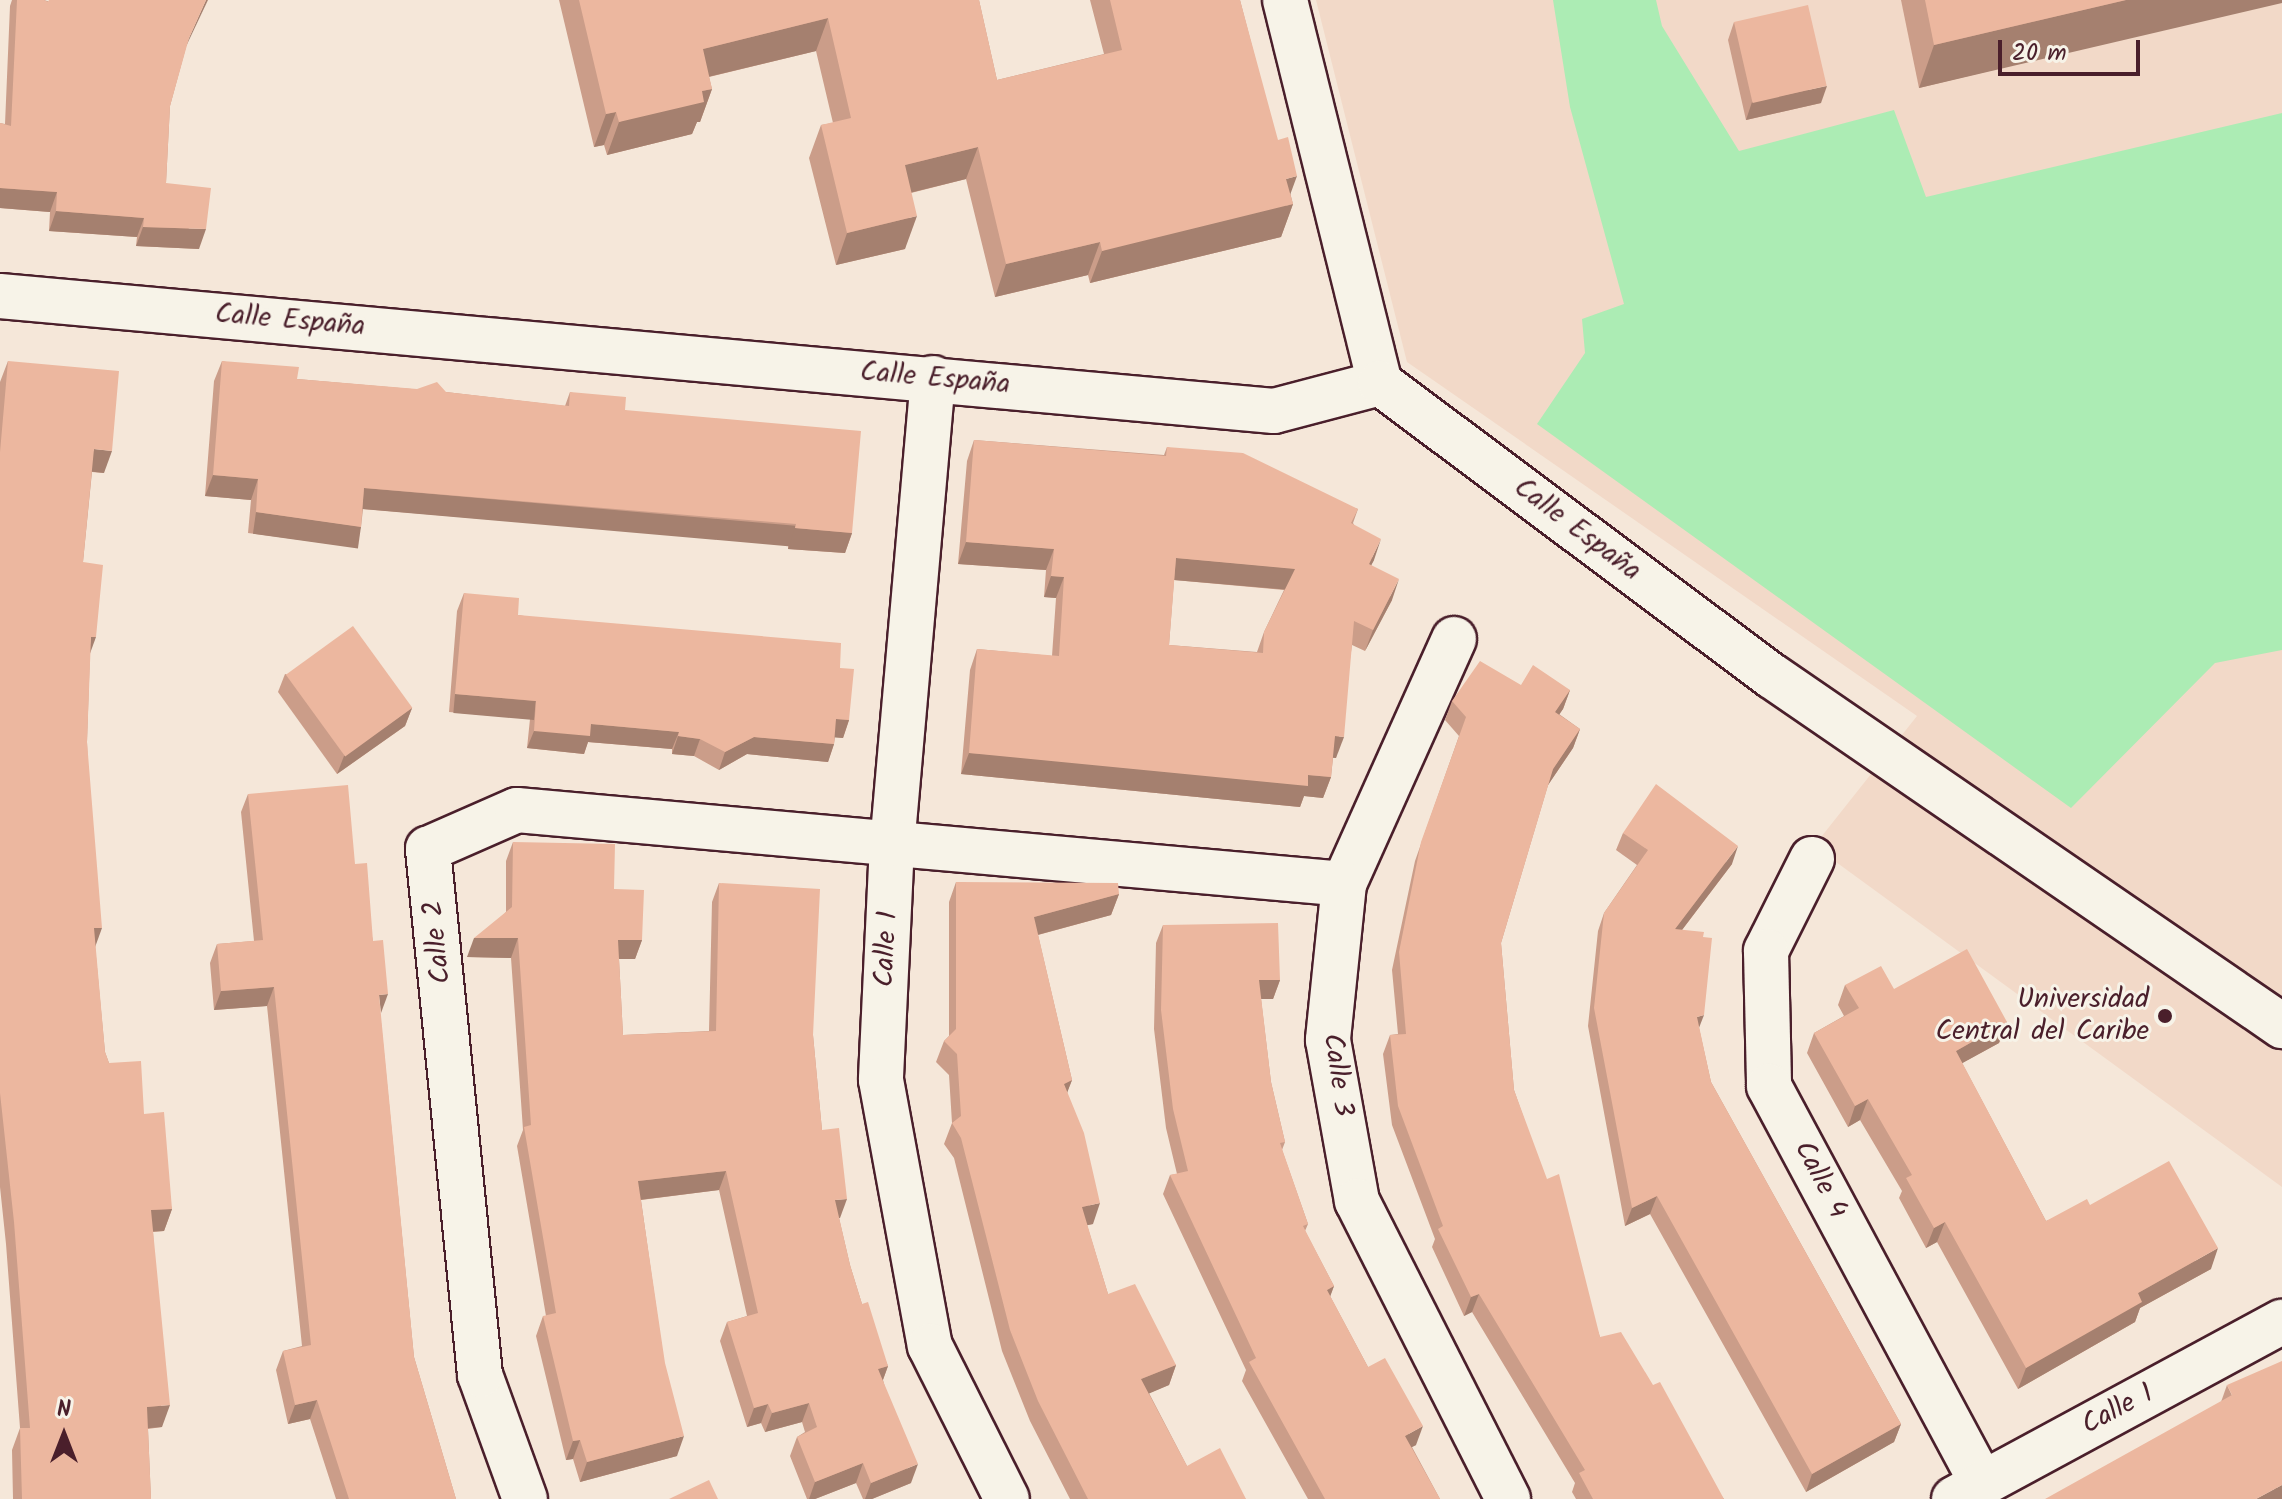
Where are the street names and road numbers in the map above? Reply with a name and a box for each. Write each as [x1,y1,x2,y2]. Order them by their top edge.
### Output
street label: Calle España [214,298,366,344]
street label: Calle España [859,356,1011,402]
street label: Calle España [1507,471,1647,589]
street label: Calle 2 [417,899,459,985]
street label: Calle 1 [868,910,906,988]
street label: Calle 3 [1315,1031,1359,1119]
street label: Calle 4 [1786,1136,1854,1224]
street label: Calle 1 [2076,1377,2160,1443]

